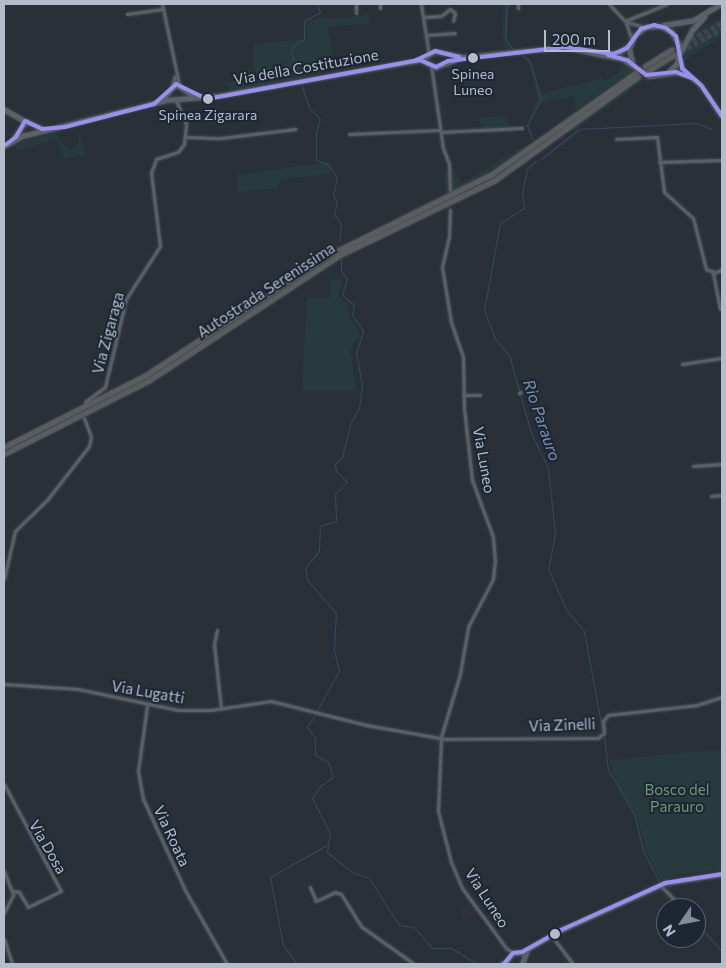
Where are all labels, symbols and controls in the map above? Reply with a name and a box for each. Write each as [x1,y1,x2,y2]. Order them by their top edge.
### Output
scale bar [546,20,612,52]
text: 200 m [552,30,596,48]
street label: Via della Costituzione [232,45,380,89]
marker: Spinea Luneo [468,53,478,63]
place label: Spinea Luneo [452,66,494,98]
marker: Spinea Zigarara [203,94,213,104]
place label: Spinea Zigarara [159,107,257,123]
street label: Autostrada Serenissima [194,239,338,341]
street label: Via Zigaraga [88,290,128,376]
water label: Rio Parauro [519,377,565,463]
street label: Via Luneo [469,425,499,495]
street label: Via Lugatti [110,677,186,707]
street label: Via Zinelli [528,715,596,735]
park label: Bosco del Parauro [645,780,709,815]
street label: Via Roata [150,803,194,869]
street label: Via Dosa [25,817,71,877]
street label: Via Luneo [461,865,513,931]
north arrow [656,898,706,948]
text: N [659,922,679,940]
unlabelled marker [550,929,560,939]

